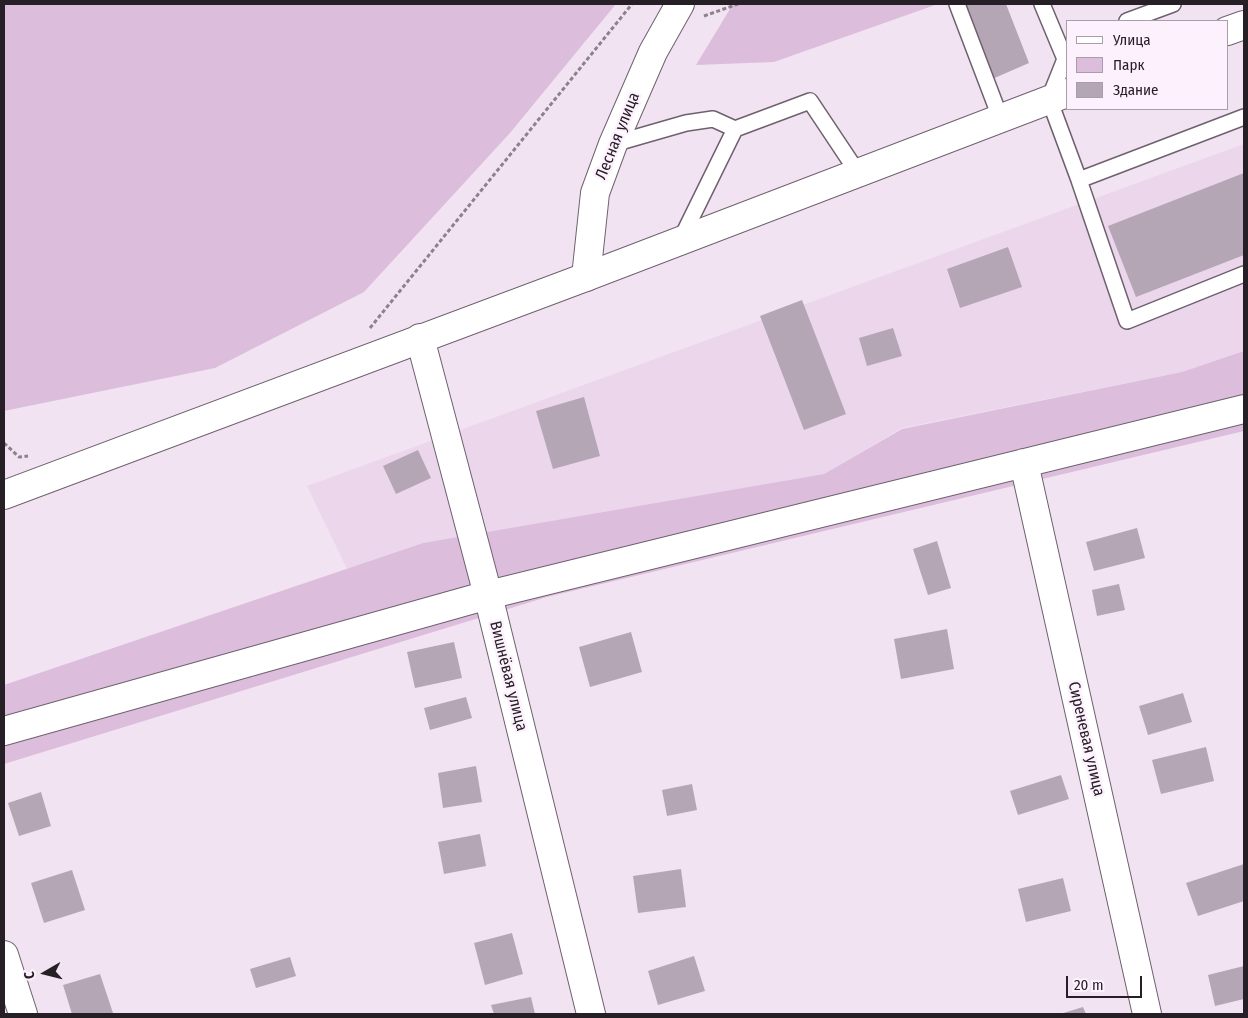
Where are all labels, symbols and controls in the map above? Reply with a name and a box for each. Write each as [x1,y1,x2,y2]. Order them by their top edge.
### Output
legend [1066,20,1228,110]
text: Улица [1113,31,1151,49]
text: Парк [1113,56,1144,74]
text: Здание [1113,81,1159,99]
street label: Лесная улица [592,90,644,182]
street label: Вишнёвая улица [485,619,531,733]
street label: Сиреневая улица [1064,680,1108,798]
north arrow [20,948,70,998]
scale bar [1068,966,1144,998]
text: С [21,970,39,980]
text: 20 m [1074,976,1104,994]

